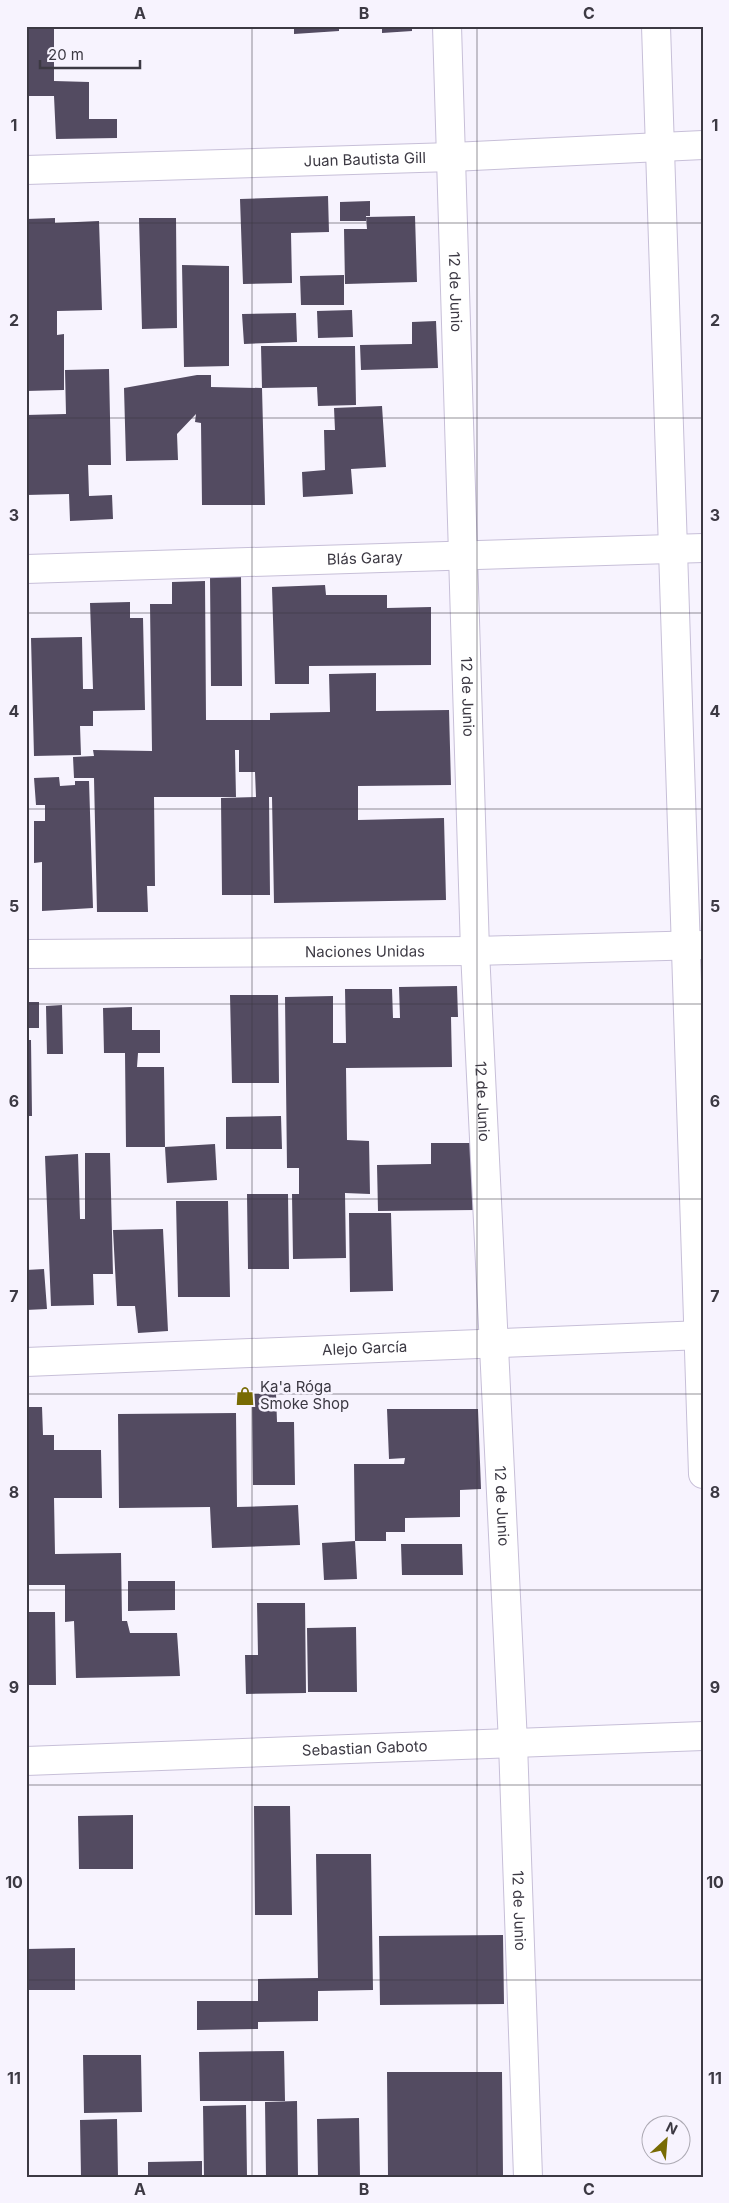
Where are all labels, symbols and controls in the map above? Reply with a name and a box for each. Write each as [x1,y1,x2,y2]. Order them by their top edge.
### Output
text: A [134,3,146,23]
text: B [359,3,369,23]
text: C [583,3,595,23]
scale bar [40,38,140,70]
text: 20 m [48,45,84,64]
text: 1 [11,115,17,135]
text: 1 [712,115,718,135]
street label: Juan Bautista Gill [303,148,426,171]
street label: 12 de Junio [445,251,466,332]
text: 2 [9,310,19,330]
text: 2 [710,310,720,330]
text: 3 [9,505,19,525]
text: 3 [710,505,720,525]
street label: Blás Garay [327,547,404,569]
street label: 12 de Junio [457,656,479,737]
text: 4 [9,701,20,721]
text: 4 [710,701,721,721]
text: 5 [9,896,19,916]
text: 5 [710,896,720,916]
street label: Naciones Unidas [305,941,425,961]
street label: 12 de Junio [471,1061,494,1142]
text: 6 [9,1091,19,1111]
text: 6 [710,1091,720,1111]
text: 7 [9,1286,19,1306]
text: 7 [710,1286,720,1306]
street label: Alejo García [322,1337,408,1359]
place label: Ka'a Róga Smoke Shop [260,1377,349,1413]
shop icon: Ka'a Róga Smoke Shop [234,1385,256,1407]
street label: 12 de Junio [491,1465,514,1547]
text: 8 [9,1482,19,1502]
text: 8 [710,1482,720,1502]
text: 9 [9,1677,19,1697]
text: 9 [710,1677,720,1697]
street label: Sebastian Gaboto [302,1736,428,1760]
street label: 12 de Junio [508,1870,530,1951]
text: 10 [5,1872,23,1892]
text: 10 [706,1872,724,1892]
text: 11 [7,2068,21,2088]
text: 11 [708,2068,722,2088]
north arrow [642,2116,692,2166]
text: N [663,2118,680,2138]
text: A [134,2179,146,2199]
text: B [359,2179,369,2199]
text: C [583,2179,595,2199]

